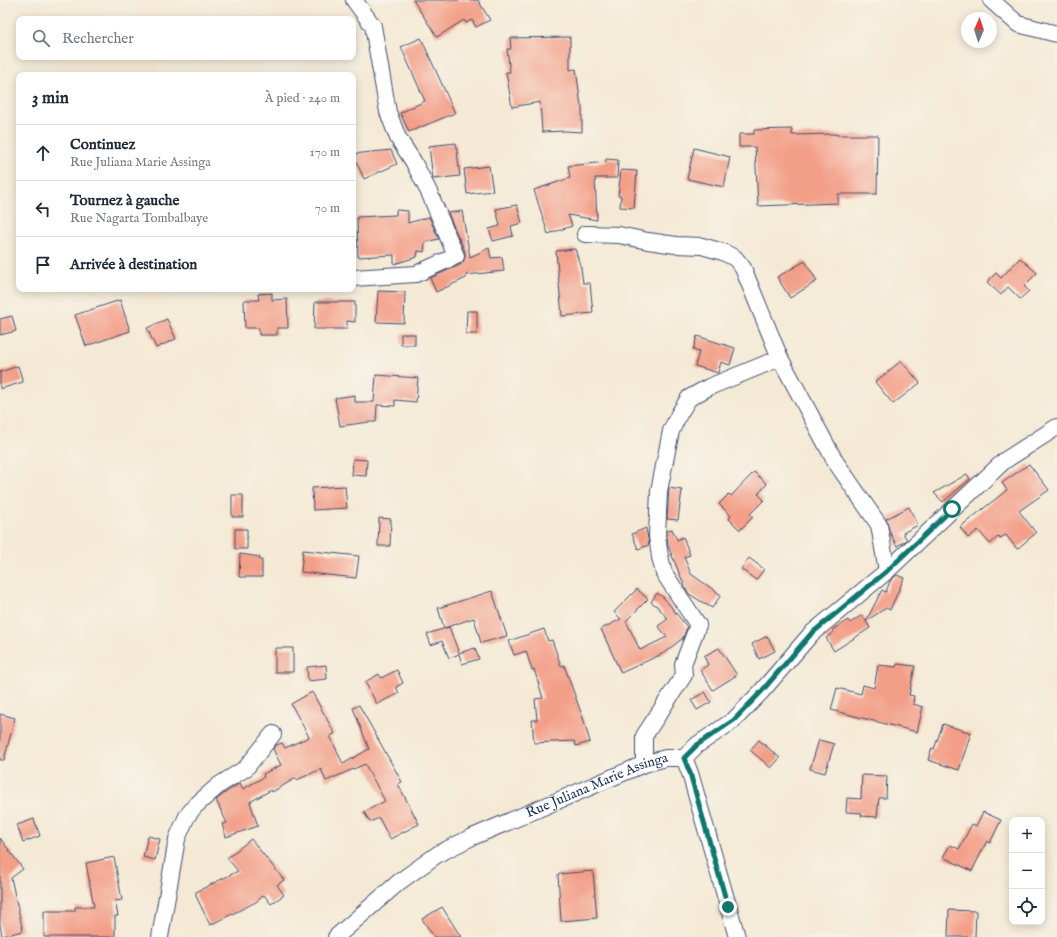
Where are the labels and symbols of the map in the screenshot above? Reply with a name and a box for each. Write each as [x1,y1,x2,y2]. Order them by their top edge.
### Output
north arrow [961,12,997,48]
route start [943,500,961,518]
street label: Rue Juliana Marie Assinga [523,749,671,822]
route end [719,898,737,916]

